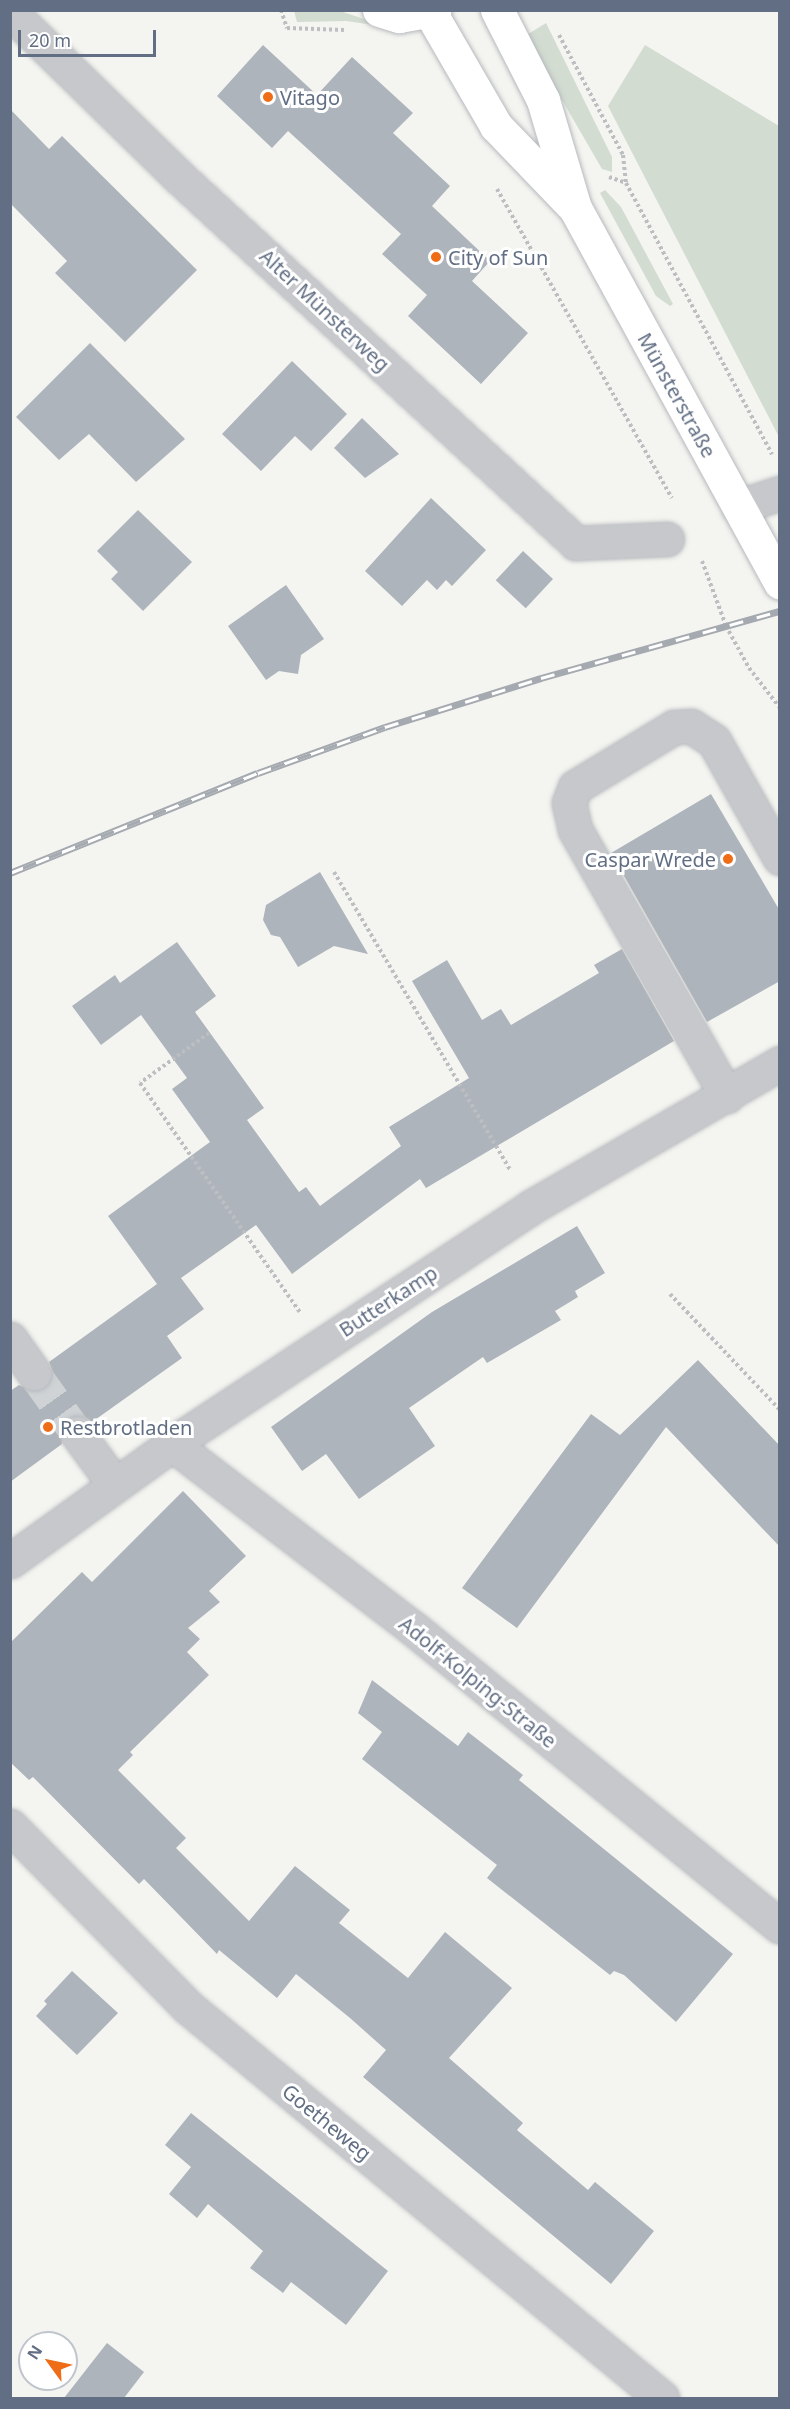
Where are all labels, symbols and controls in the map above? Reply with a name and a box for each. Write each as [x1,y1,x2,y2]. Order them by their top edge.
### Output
scale bar [21,18,159,56]
text: 20 m [29,28,71,52]
place label: Vitago [280,85,340,109]
marker: Vitago [261,90,275,104]
street label: Alter Münsterweg [255,244,395,376]
place label: City of Sun [448,245,548,269]
marker: City of Sun [429,250,443,264]
street label: Münsterstraße [633,328,721,462]
place label: Caspar Wrede [584,847,716,871]
marker: Caspar Wrede [721,852,735,866]
street label: Butterkamp [334,1260,442,1342]
place label: Restbrotladen [60,1415,192,1439]
marker: Restbrotladen [41,1420,55,1434]
street label: Adolf-Kolping-Straße [395,1611,561,1753]
street label: Goetheweg [278,2079,376,2165]
north arrow [18,2331,78,2391]
text: N [22,2341,47,2364]

